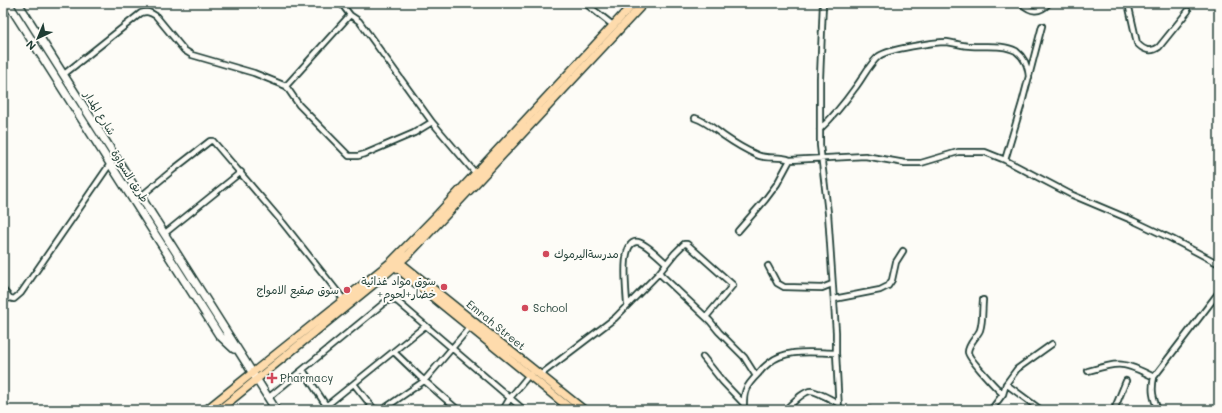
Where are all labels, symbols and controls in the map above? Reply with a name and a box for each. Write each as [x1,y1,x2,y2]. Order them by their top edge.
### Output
north arrow [18,18,58,58]
text: N [22,37,39,54]
street label: شارع المدار [79,87,120,139]
street label: طريق السواوة [107,146,153,206]
place label: مدرسةاليرموك [554,246,619,262]
marker: مدرسةاليرموك [541,249,551,259]
place label: سوق مواد غذائية +خضار+لحوم [361,273,436,303]
place label: سوق صقيع الامواج [256,282,339,299]
marker: سوق مواد غذائية +خضار+لحوم [439,282,449,292]
marker: سوق صقيع الامواج [342,285,352,295]
street label: Emrah Street [464,296,529,353]
place label: School [533,300,568,315]
marker: School [520,303,530,313]
place label: Pharmacy [280,370,333,385]
marker: Pharmacy [267,373,277,383]

